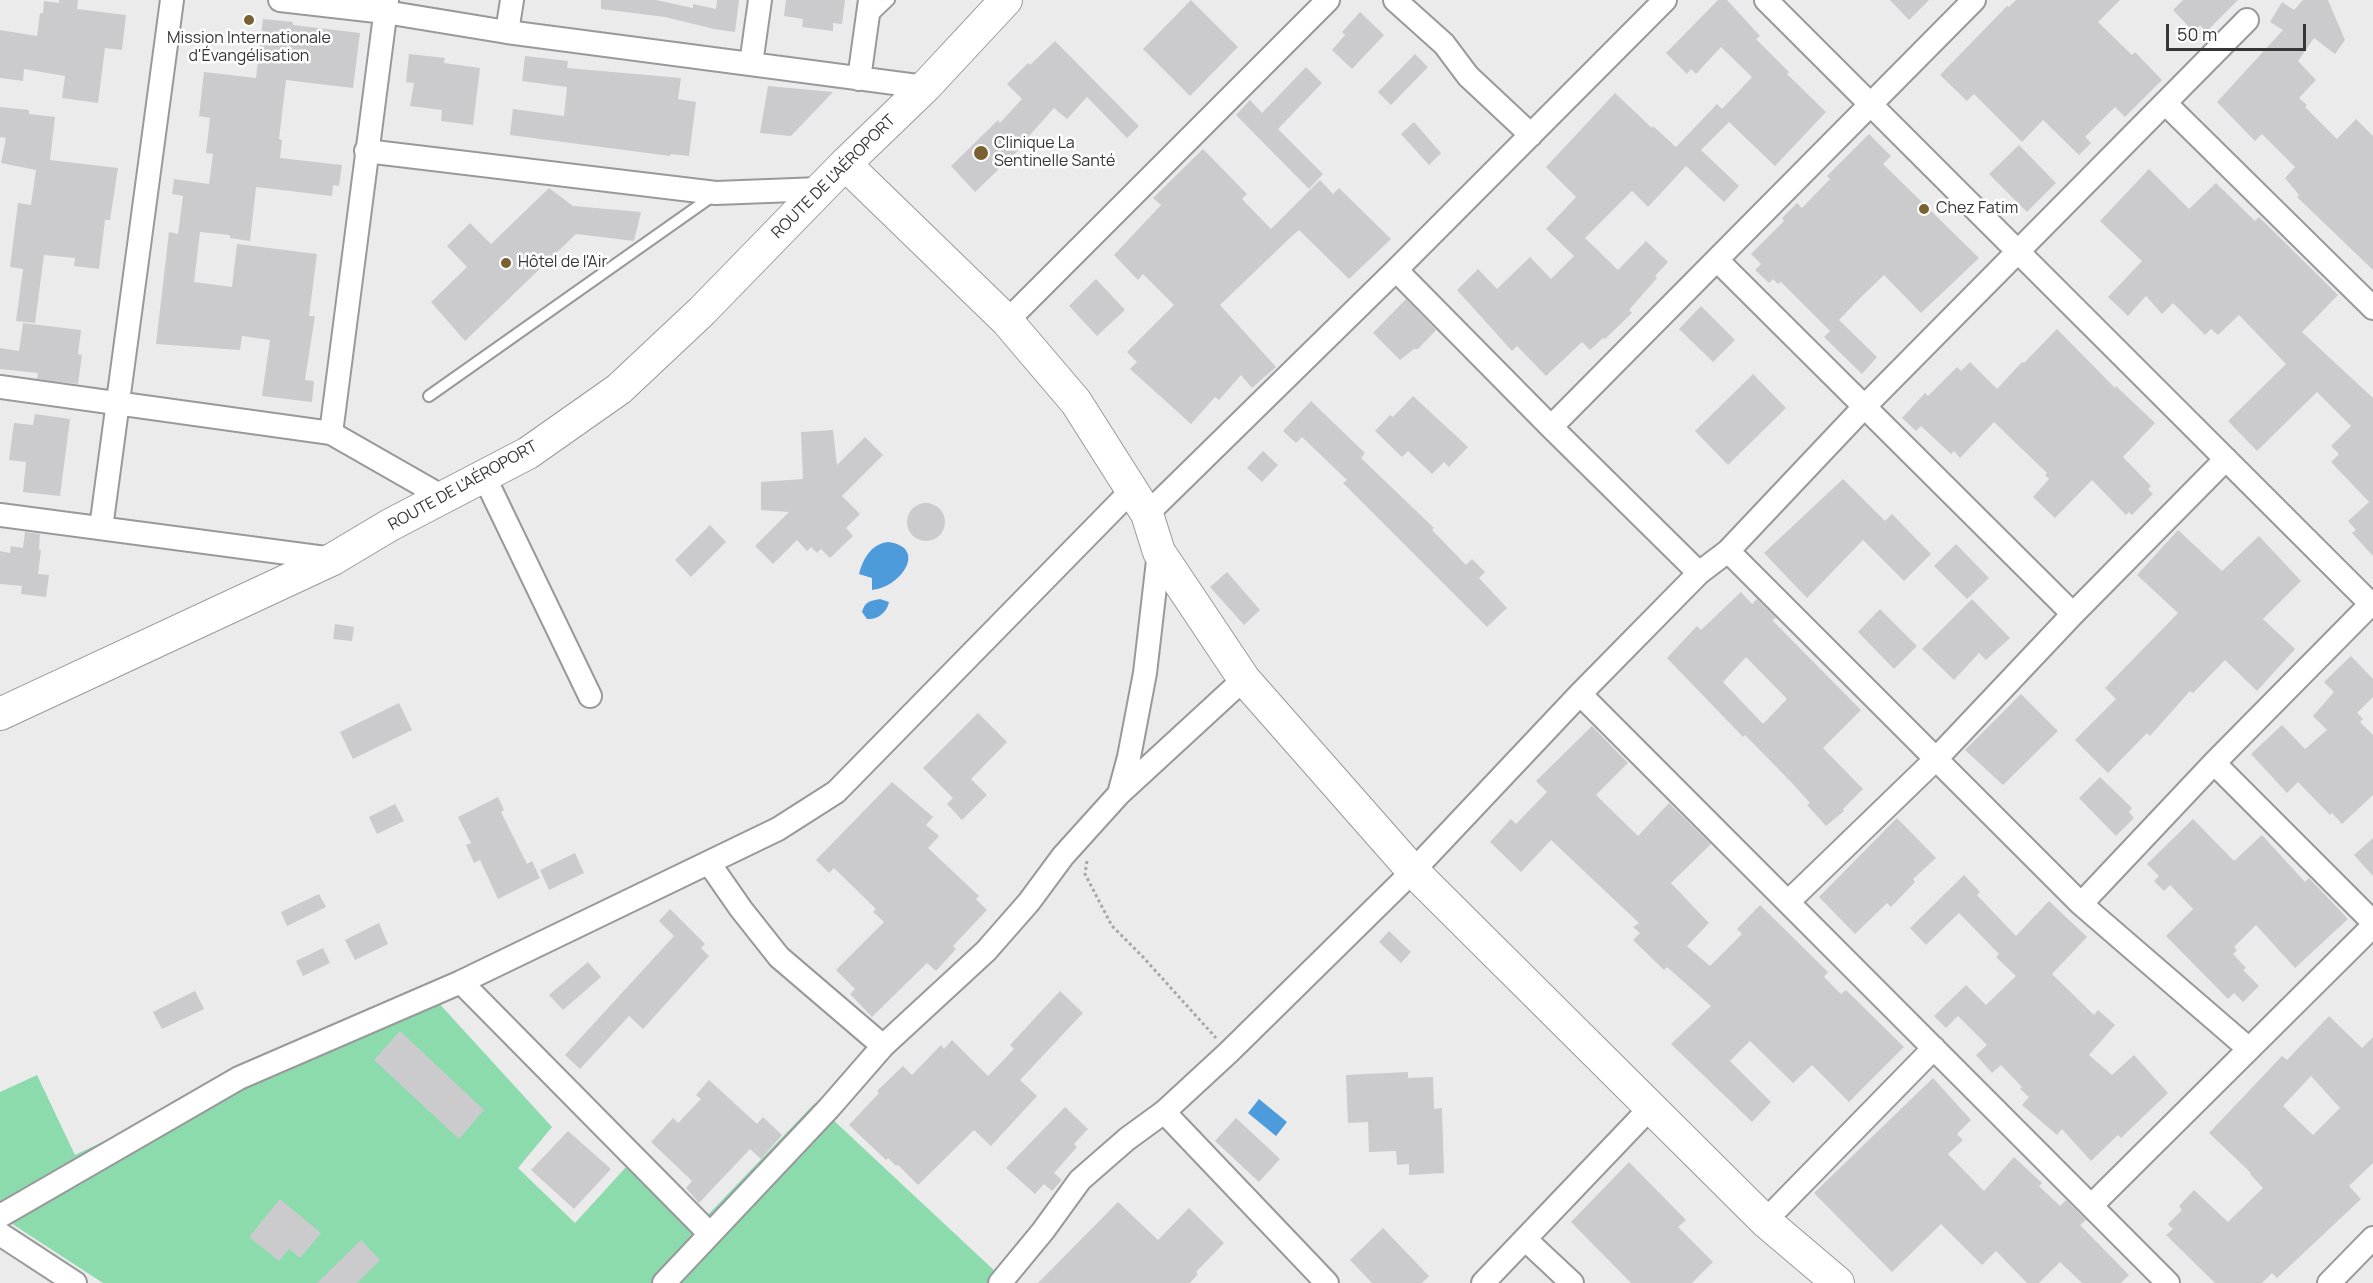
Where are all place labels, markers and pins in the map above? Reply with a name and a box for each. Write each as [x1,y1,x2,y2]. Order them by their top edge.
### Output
marker: Mission Internationale d'Évangélisation [242,13,256,27]
place label: Mission Internationale d'Évangélisation [167,29,331,67]
place label: Clinique La Sentinelle Santé [994,134,1115,172]
marker: Clinique La Sentinelle Santé [972,144,990,162]
place label: Chez Fatim [1936,199,2018,219]
marker: Chez Fatim [1917,202,1931,216]
place label: Hôtel de l'Air [518,253,607,273]
marker: Hôtel de l'Air [499,256,513,270]

